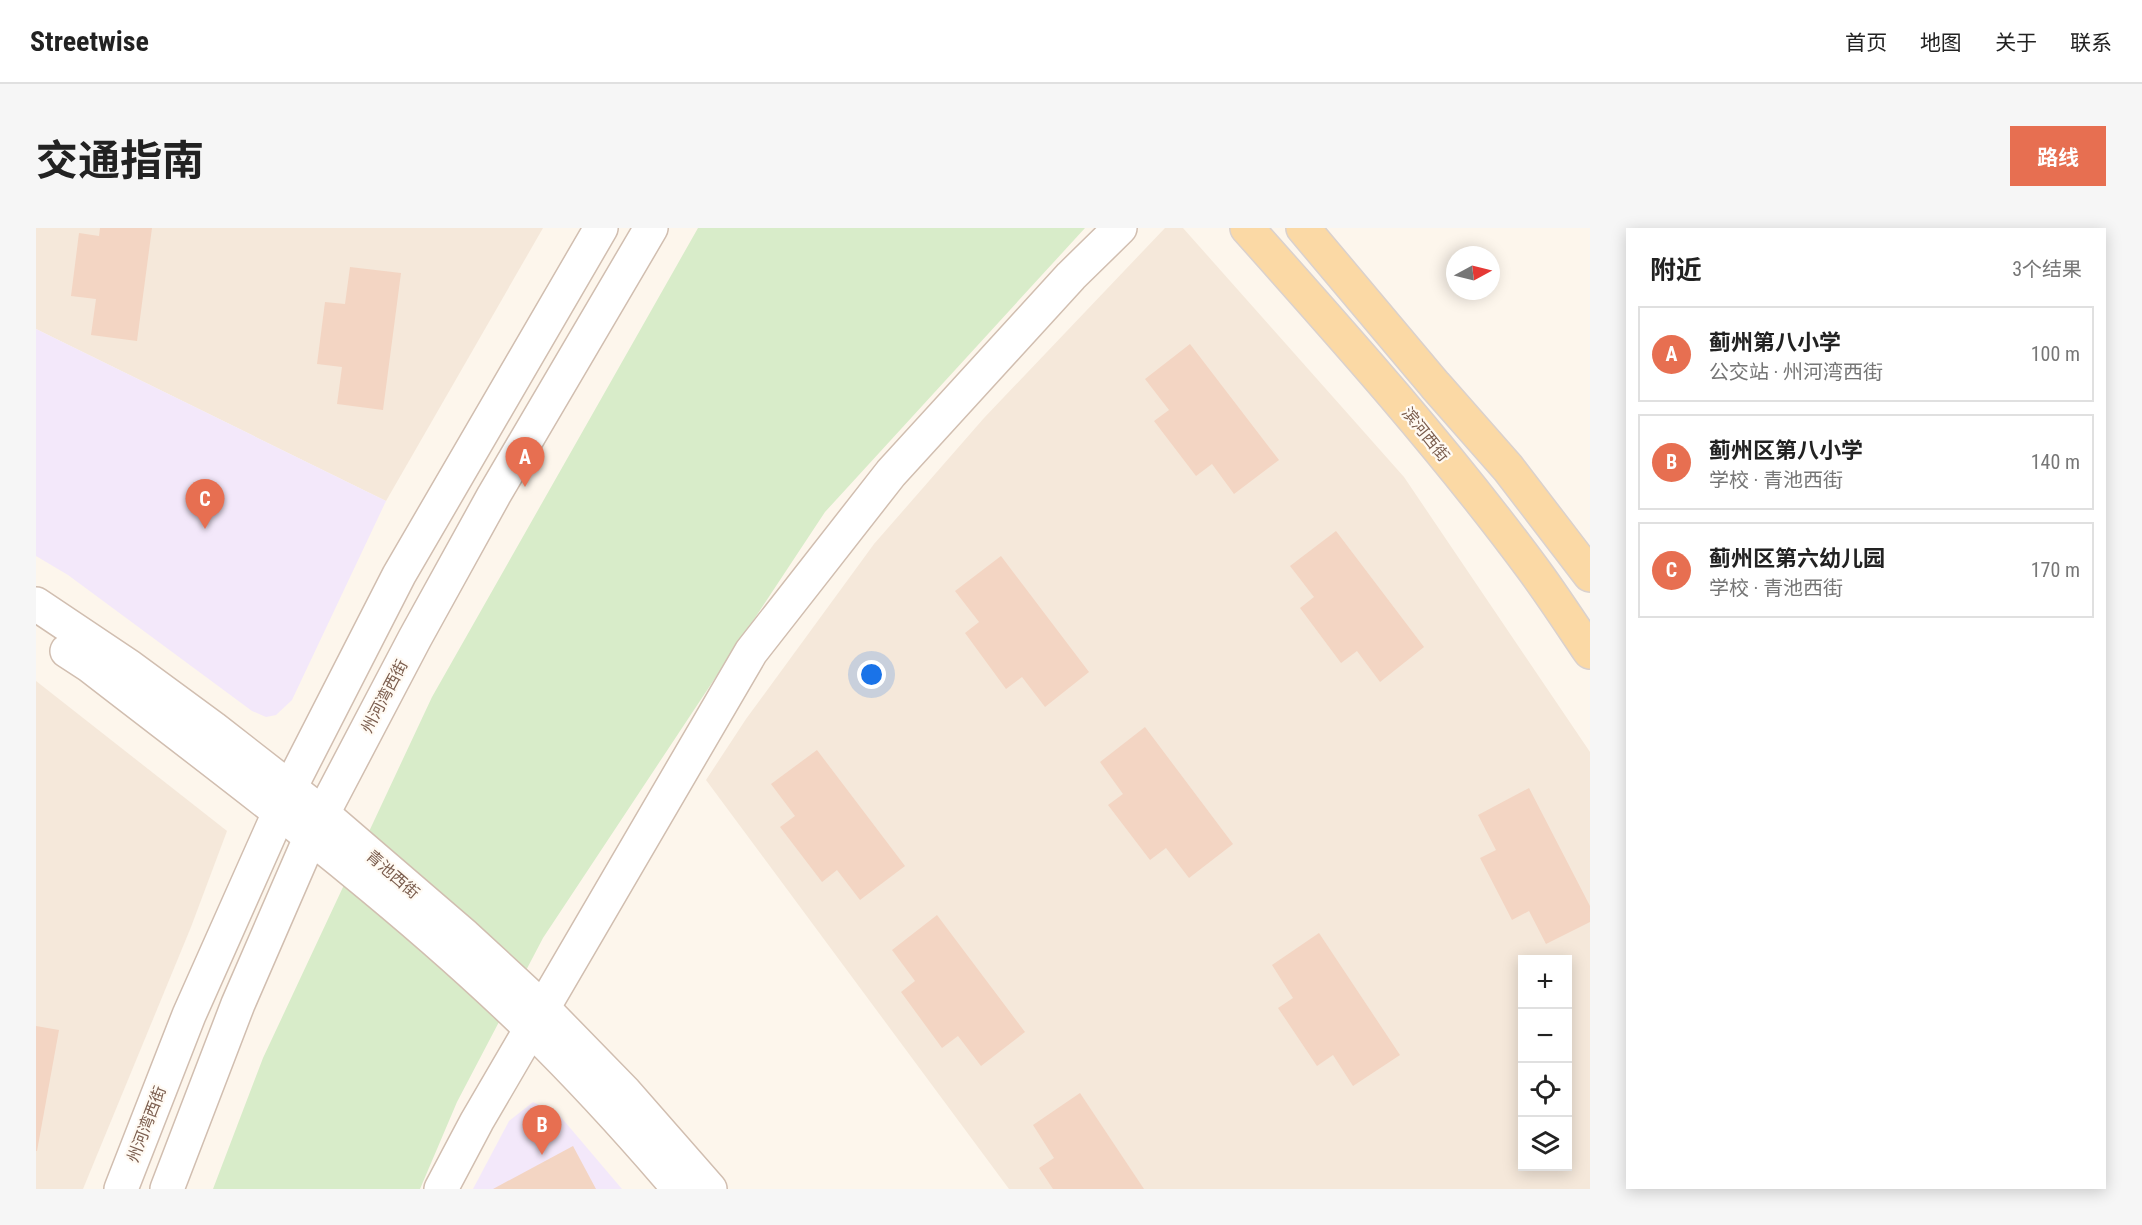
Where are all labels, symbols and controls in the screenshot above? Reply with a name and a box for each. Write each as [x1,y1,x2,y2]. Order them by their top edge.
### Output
text: Streetwise [30,25,149,58]
text: 首页 [1845,31,1887,55]
text: 地图 [1920,31,1962,55]
text: 关于 [1995,31,2037,55]
text: 联系 [2070,31,2112,55]
button: 路线 [2010,126,2106,186]
text: 交通指南 [36,136,204,185]
north arrow [1446,246,1500,300]
text: 附近 [1650,255,1702,285]
text: 3个结果 [2012,257,2082,281]
text: 蓟州第八小学 [1709,330,1841,355]
text: A [1666,342,1677,366]
text: 100 m [2031,342,2080,366]
text: 公交站 · 州河湾西街 [1709,360,1883,384]
street label: 滨河西街 [1398,403,1453,465]
pin: A [506,438,544,487]
text: 蓟州区第八小学 [1709,438,1863,463]
text: B [1666,450,1677,474]
text: 140 m [2031,450,2080,474]
text: 学校 · 青池西街 [1709,468,1843,492]
pin: C [186,480,224,529]
text: 蓟州区第六幼儿园 [1709,546,1885,571]
text: C [1666,558,1677,582]
text: 170 m [2031,558,2080,582]
text: 学校 · 青池西街 [1709,576,1843,600]
street label: 州河湾西街 [357,656,412,736]
your location [857,660,886,689]
street label: 青池西街 [362,846,423,903]
map controls [1518,955,1572,1171]
button: + [1518,955,1572,1009]
button: − [1518,1009,1572,1063]
button: locate [1518,1063,1572,1117]
street label: 州河湾西街 [123,1083,170,1165]
pin: B [522,1106,562,1155]
button: layers [1518,1117,1572,1171]

